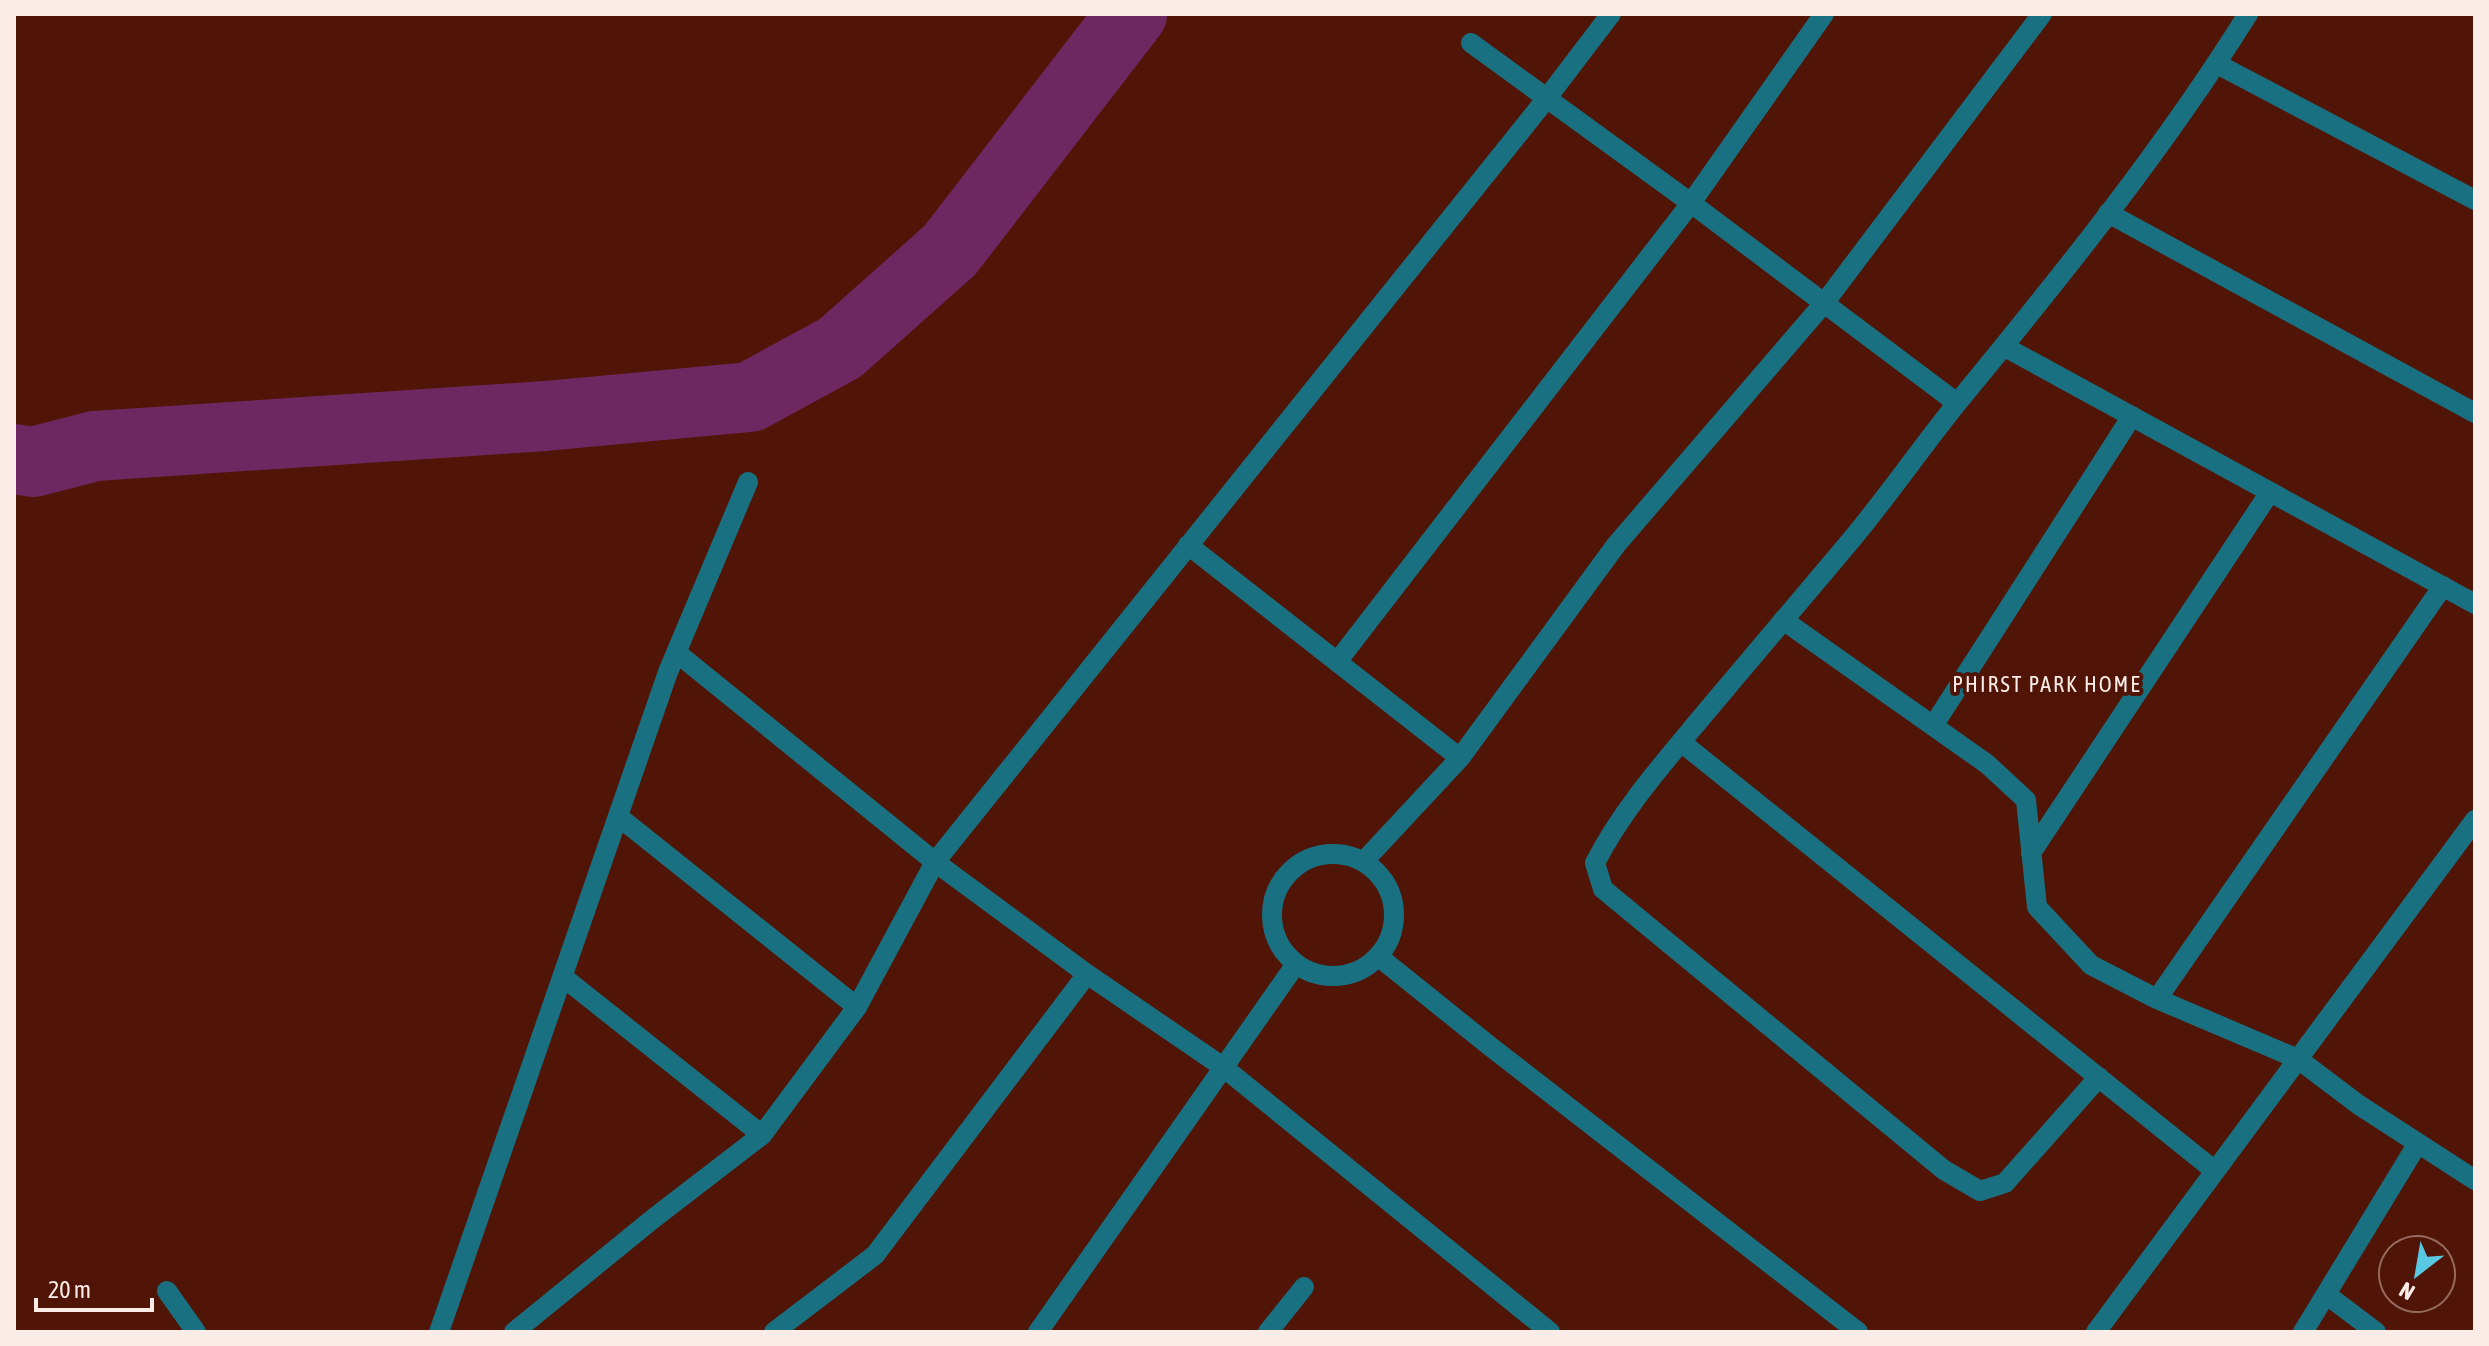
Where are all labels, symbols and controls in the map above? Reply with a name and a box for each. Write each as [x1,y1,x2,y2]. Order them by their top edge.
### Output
district label: PHIRST PARK HOME [1952,671,2142,697]
north arrow [2377,1234,2457,1314]
scale bar [36,1262,152,1312]
text: 20 m [48,1276,91,1303]
text: N [2394,1277,2419,1306]

